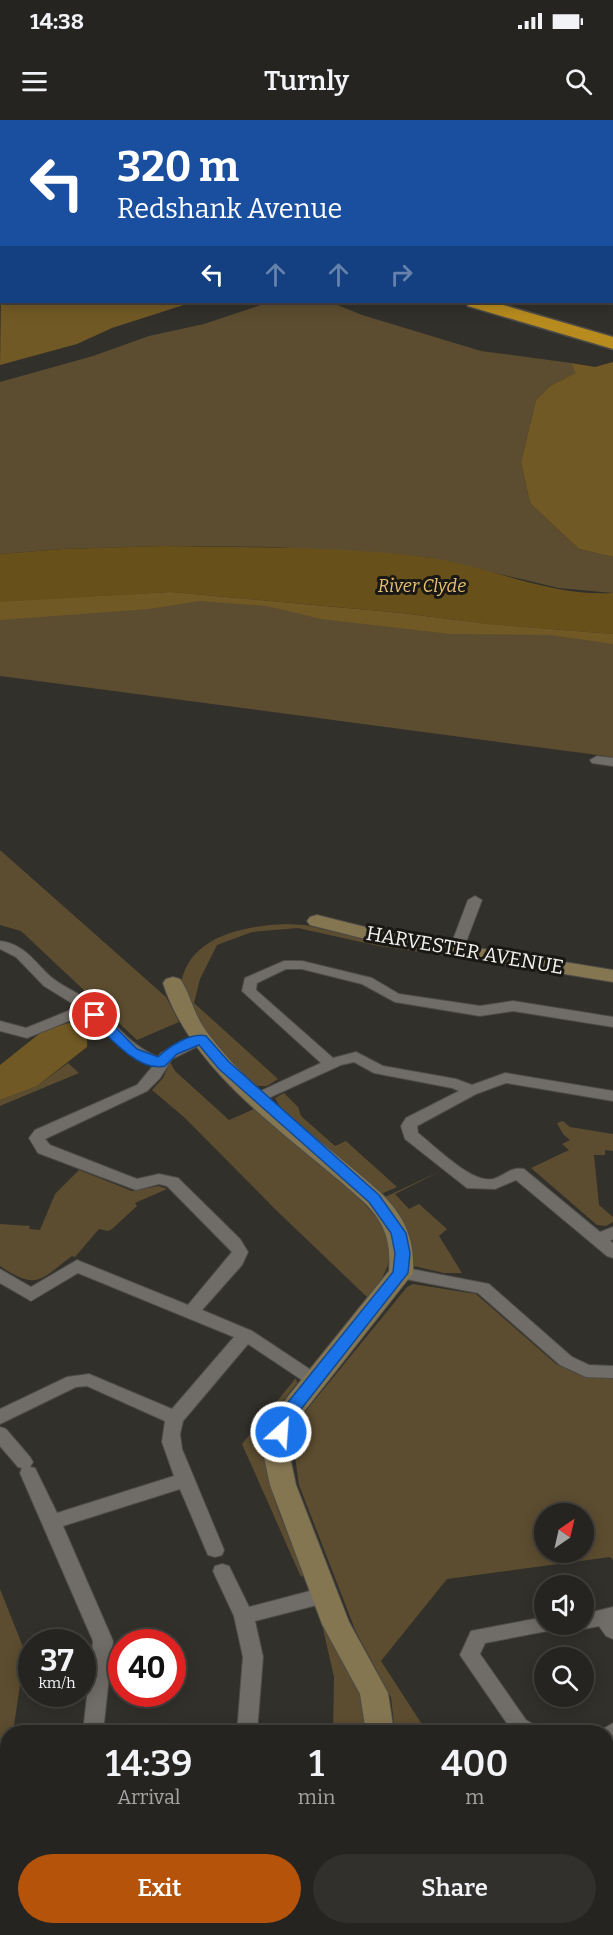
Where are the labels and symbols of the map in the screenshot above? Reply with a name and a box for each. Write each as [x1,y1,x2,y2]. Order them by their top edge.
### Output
water label: River Clyde [378,575,466,597]
street label: HARVESTER AVENUE [364,921,566,979]
pin [69,989,120,1040]
position arrow [249,1400,313,1464]
north arrow [534,1503,594,1563]
speed limit sign: 40 [108,1629,186,1707]

